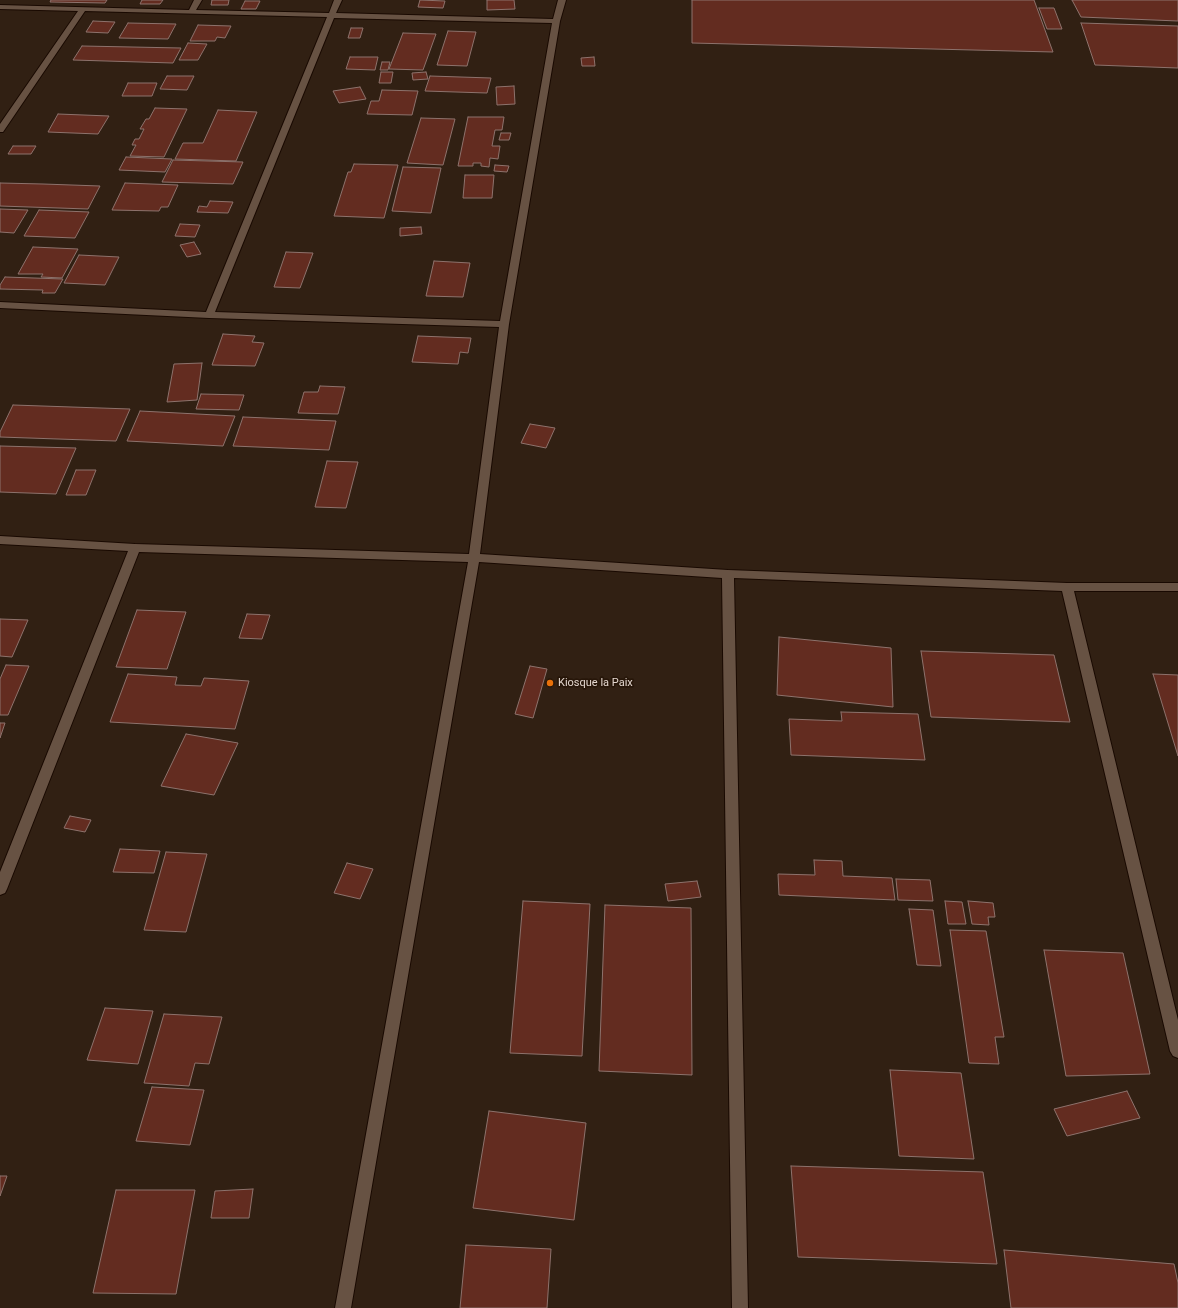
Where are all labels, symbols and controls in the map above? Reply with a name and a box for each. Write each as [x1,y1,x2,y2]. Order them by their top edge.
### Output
place label: Kiosque la Paix [558,676,633,690]
marker: Kiosque la Paix [545,678,555,688]

